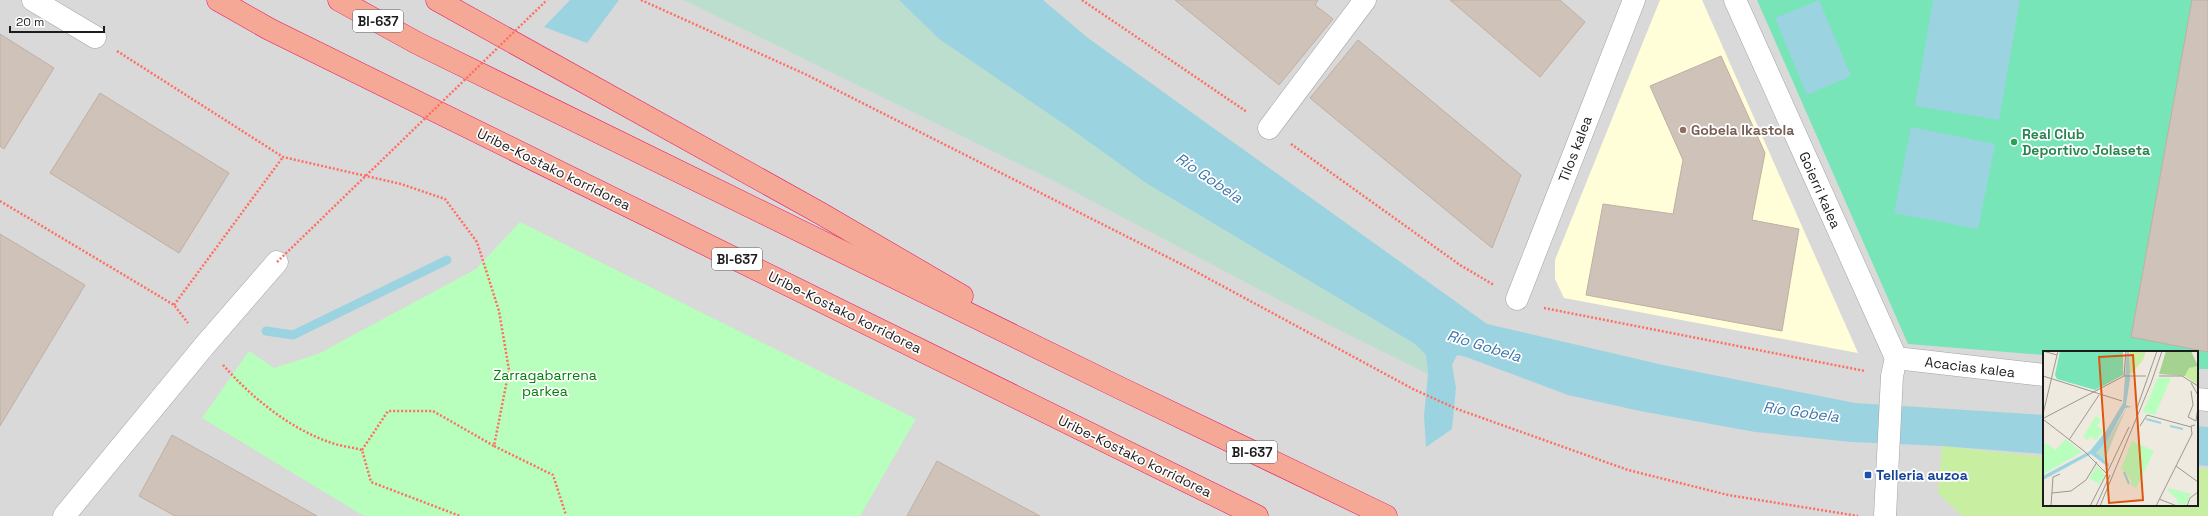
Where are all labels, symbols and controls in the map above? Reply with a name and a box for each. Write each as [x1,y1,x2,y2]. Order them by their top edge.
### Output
scale bar [10,8,104,34]
road number: BI-637 [353,10,403,32]
text: 20 m [16,14,44,30]
street label: Tilos kalea [1554,113,1596,185]
place label: Gobela Ikastola [1691,121,1794,139]
street label: Uribe-Kostako korridorea [474,124,634,214]
marker: Gobela Ikastola [1678,125,1688,135]
place label: Real Club Deportivo Jolaseta [2022,125,2150,159]
marker: Real Club Deportivo Jolaseta [2009,137,2019,147]
water label: Río Gobela [1172,148,1247,207]
street label: Goierri kalea [1795,149,1845,231]
road number: BI-637 [712,248,762,270]
street label: Uribe-Kostako korridorea [765,267,925,357]
water label: Río Gobela [1445,325,1524,366]
inset map [2043,351,2198,506]
street label: Acacias kalea [1924,353,2016,381]
park label: Zarragabarrena parkea [493,366,597,400]
water label: Río Gobela [1762,397,1841,426]
street label: Uribe-Kostako korridorea [1055,411,1215,501]
road number: BI-637 [1227,441,1277,463]
place label: Telleria auzoa [1876,466,1968,484]
marker: Telleria auzoa [1863,470,1873,480]

